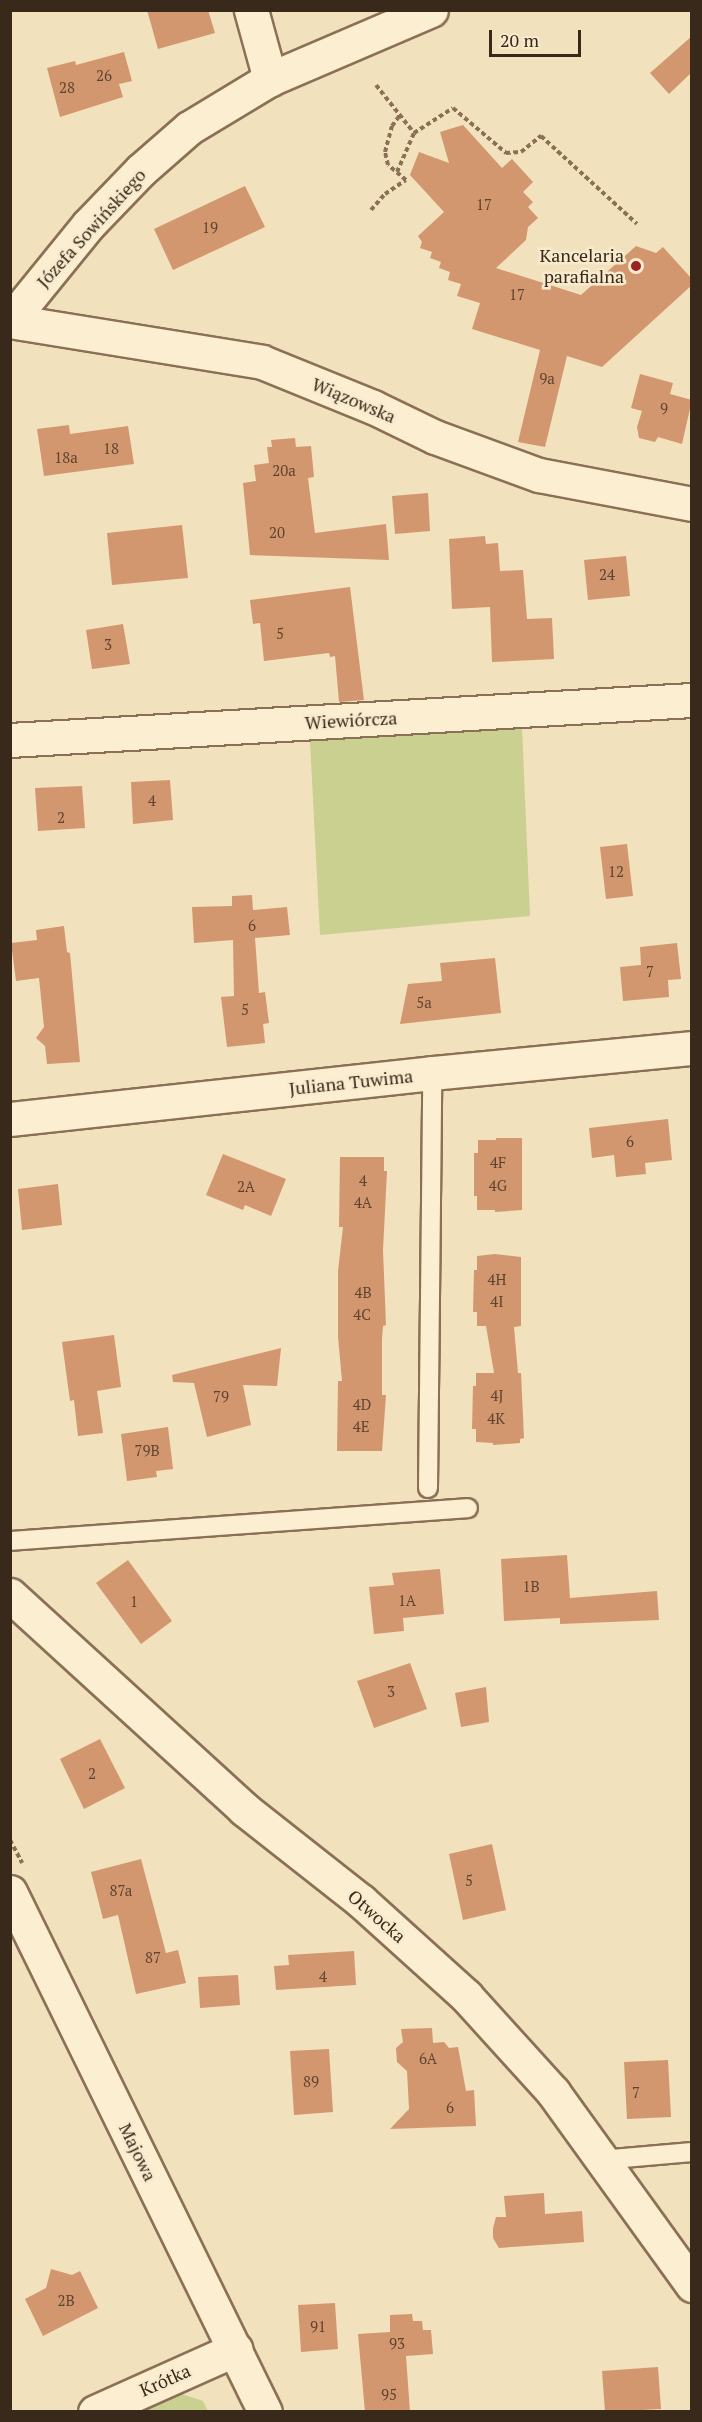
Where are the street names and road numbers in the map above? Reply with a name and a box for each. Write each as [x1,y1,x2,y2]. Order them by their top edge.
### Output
street label: Józefa Sowińskiego [32,164,150,292]
street label: Wiązowska [309,373,399,427]
street label: Wiewiórcza [304,707,398,733]
street label: Juliana Tuwima [288,1065,414,1099]
street label: Otwocka [344,1885,410,1947]
street label: Majowa [115,2119,161,2185]
street label: Krótka [136,2359,194,2401]

